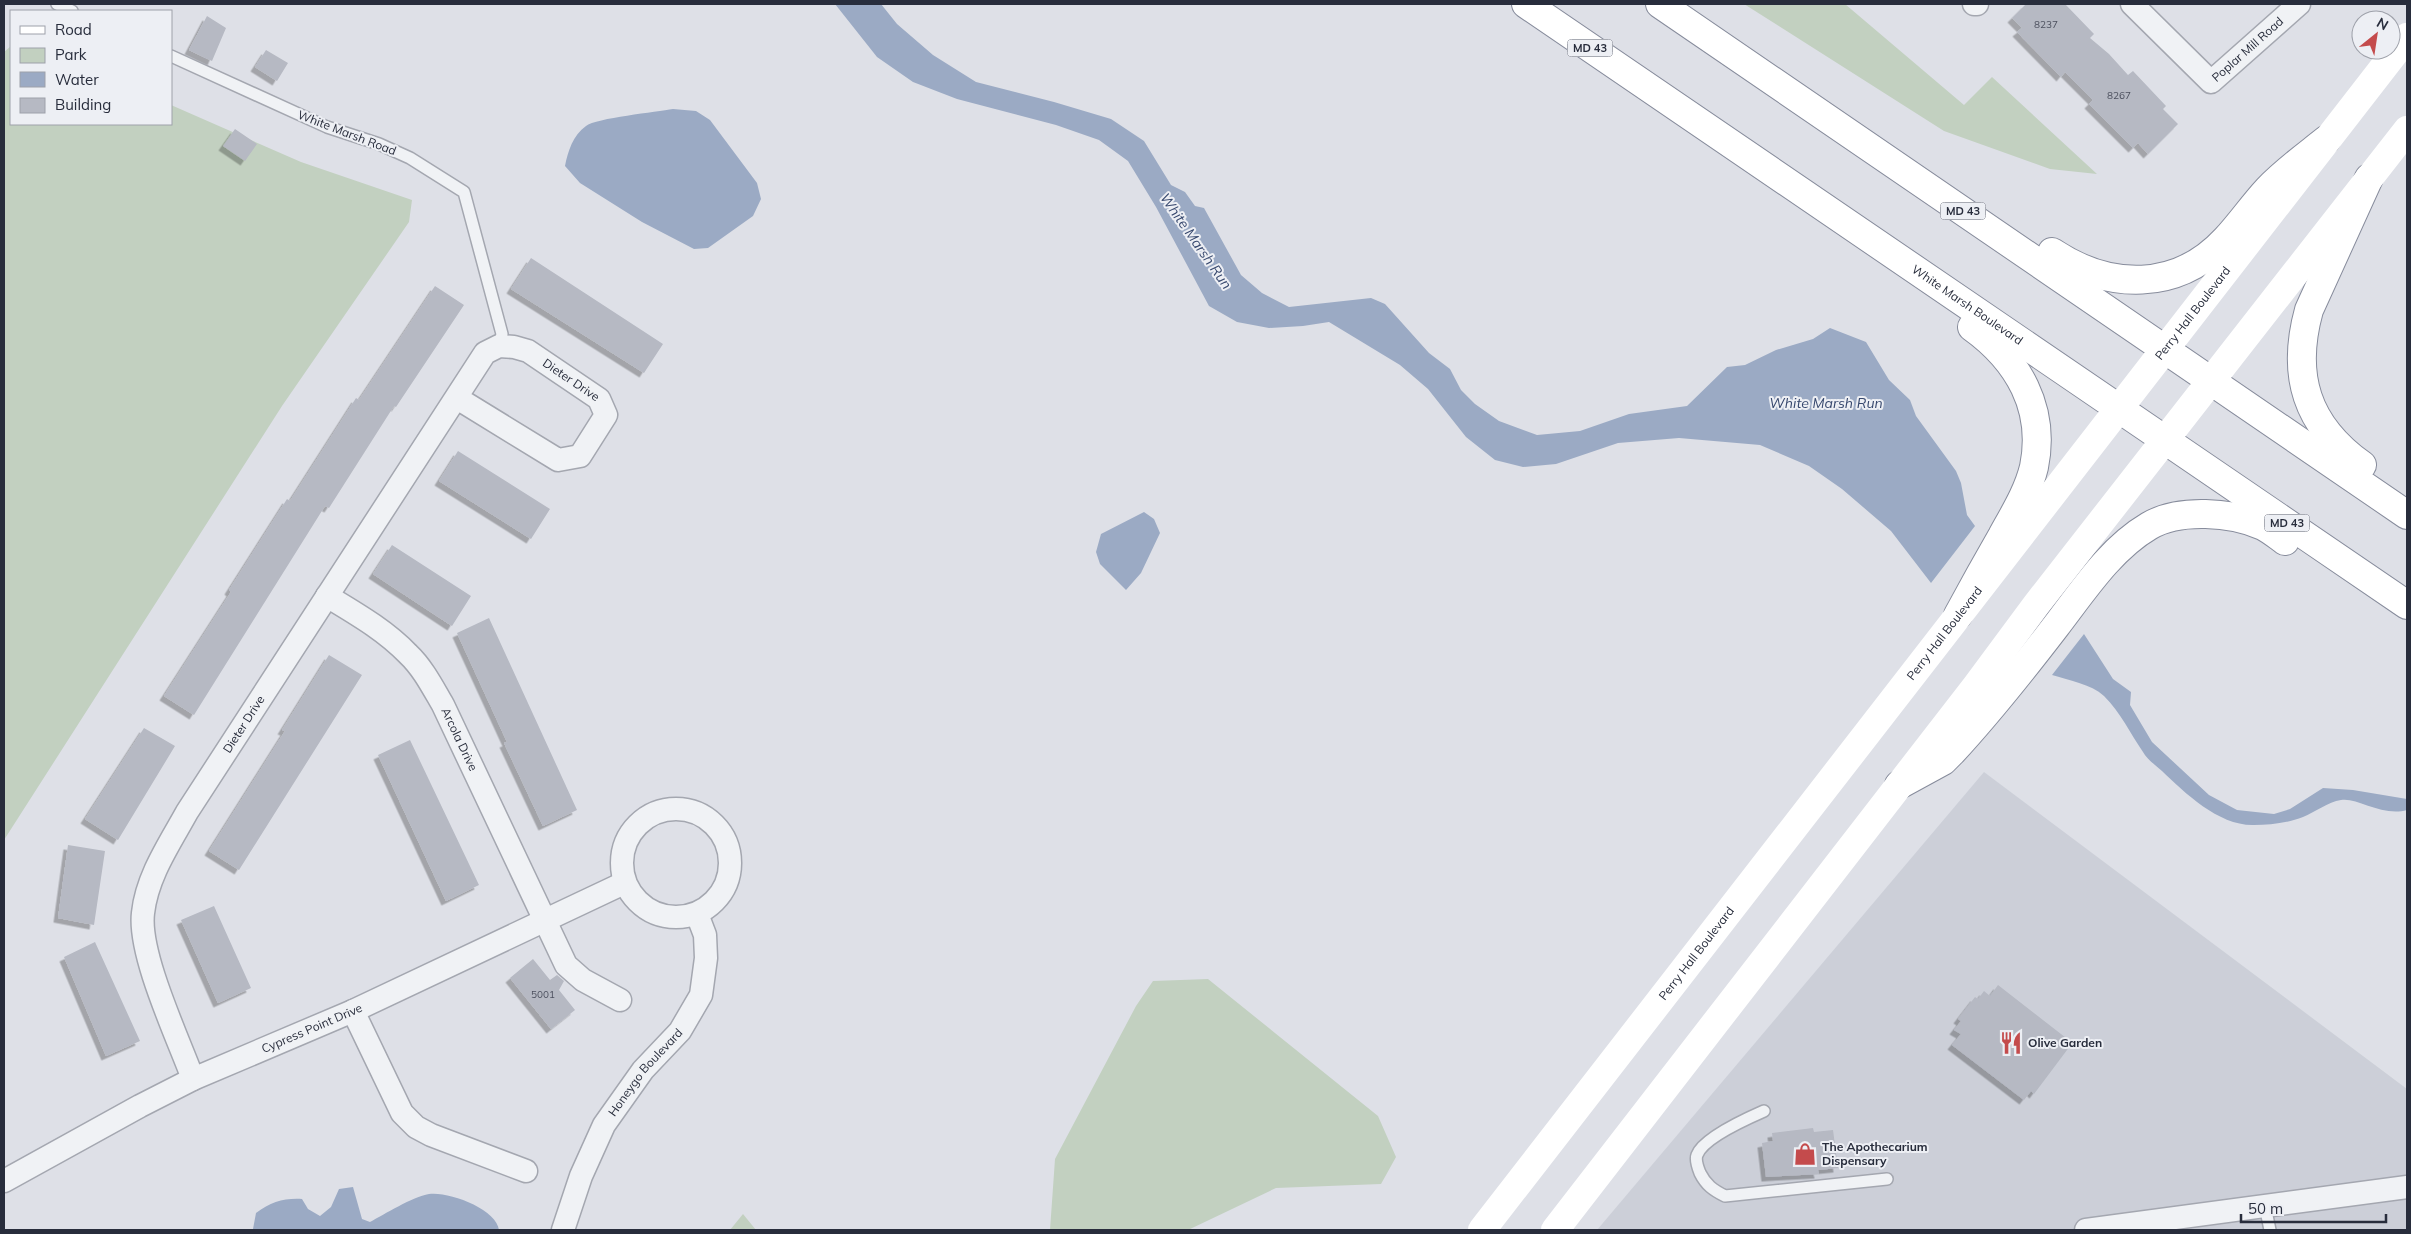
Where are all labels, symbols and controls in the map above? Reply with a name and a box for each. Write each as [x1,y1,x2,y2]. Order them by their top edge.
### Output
legend [10,10,172,125]
north arrow [2351,10,2401,60]
street label: Poplar Mill Road [2208,13,2286,85]
text: N [2373,13,2392,34]
house number: 8237 [2034,18,2058,31]
text: Road [55,20,92,39]
road number: MD 43 [1568,40,1612,56]
text: Park [55,45,87,64]
text: Water [55,70,99,89]
house number: 8267 [2107,89,2131,102]
text: Building [55,95,111,114]
street label: White Marsh Road [296,107,399,158]
water label: White Marsh Run [1156,189,1236,293]
road number: MD 43 [1940,202,1986,220]
street label: White Marsh Boulevard [1909,261,2026,348]
street label: Perry Hall Boulevard [2151,263,2233,363]
street label: Dieter Drive [540,355,603,404]
water label: White Marsh Run [1769,394,1883,412]
road number: MD 43 [2264,514,2310,532]
street label: Perry Hall Boulevard [1903,583,1985,683]
street label: Dieter Drive [219,693,268,756]
street label: Arcola Drive [438,705,481,773]
street label: Perry Hall Boulevard [1655,903,1737,1003]
house number: 5001 [531,988,555,1001]
street label: Cypress Point Drive [259,1000,364,1056]
street label: Honeygo Boulevard [605,1025,686,1119]
restaurant icon: Olive Garden [1998,1030,2024,1056]
place label: Olive Garden [2028,1035,2102,1050]
place label: The Apothecarium Dispensary [1822,1139,1928,1168]
shop icon: The Apothecarium Dispensary [1792,1141,1818,1167]
scale bar [2241,1192,2386,1224]
text: 50 m [2248,1199,2283,1218]

